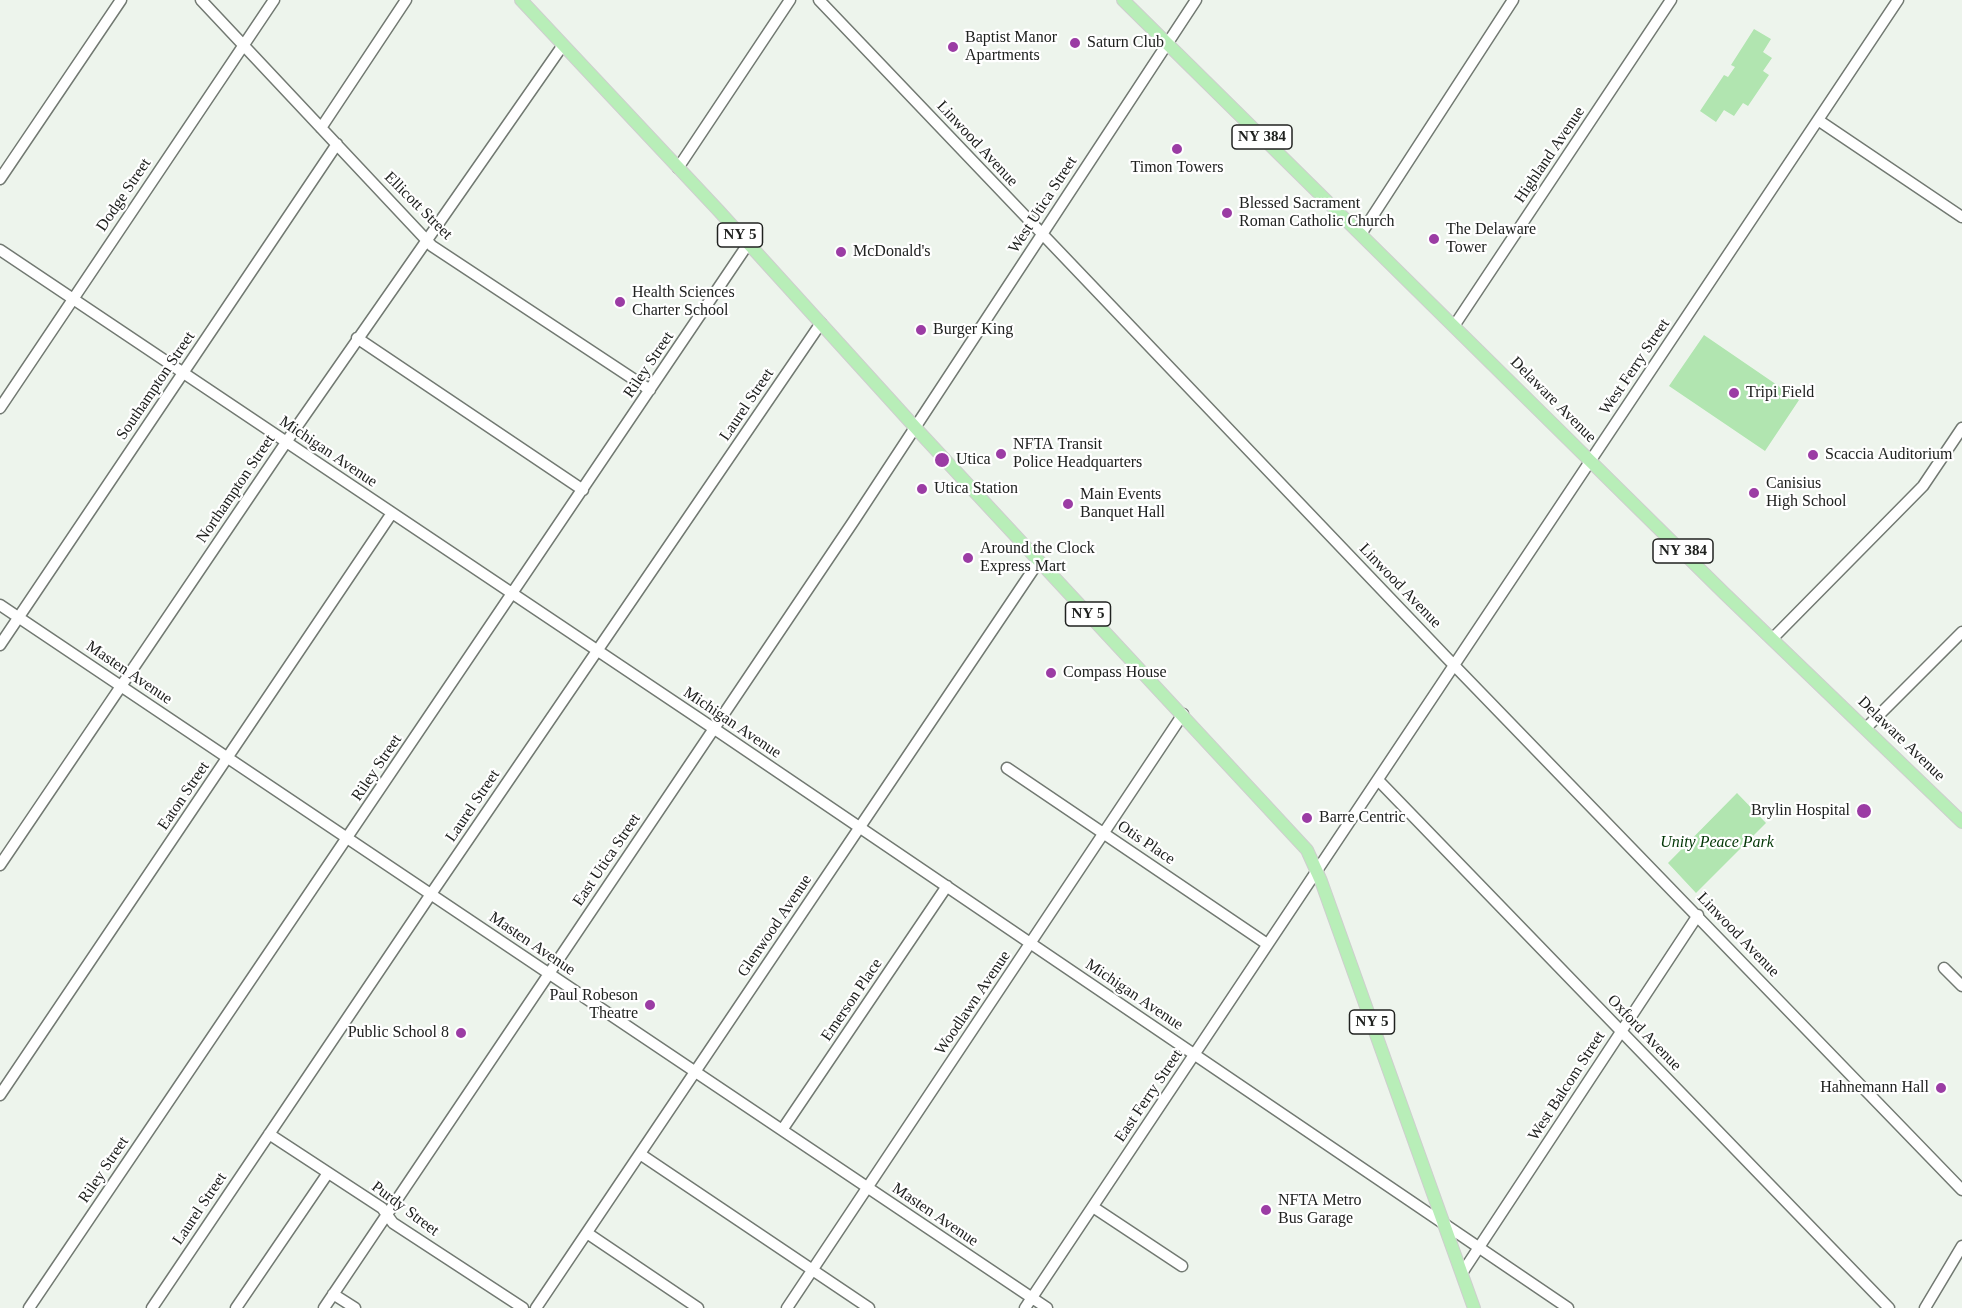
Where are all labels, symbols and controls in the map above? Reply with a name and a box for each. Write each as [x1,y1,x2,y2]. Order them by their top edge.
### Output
place label: Baptist Manor Apartments [965,28,1057,66]
place label: Saturn Club [1087,33,1164,53]
marker: Saturn Club [1068,36,1082,50]
marker: Baptist Manor Apartments [946,40,960,54]
street label: Linwood Avenue [932,97,1022,191]
street label: Highland Avenue [1511,103,1589,207]
road number: NY 384 [1232,125,1292,149]
marker: Timon Towers [1170,142,1184,156]
street label: West Utica Street [1005,153,1081,257]
street label: Dodge Street [93,155,155,235]
place label: Timon Towers [1131,158,1223,178]
street label: Ellicott Street [380,168,456,244]
place label: Blessed Sacrament Roman Catholic Church [1239,194,1395,232]
marker: Blessed Sacrament Roman Catholic Church [1220,206,1234,220]
place label: The Delaware Tower [1446,220,1536,258]
road number: NY 5 [718,223,762,247]
marker: The Delaware Tower [1427,232,1441,246]
place label: McDonald's [853,242,931,262]
marker: McDonald's [834,245,848,259]
place label: Health Sciences Charter School [632,283,735,321]
marker: Health Sciences Charter School [613,295,627,309]
street label: West Ferry Street [1596,315,1674,419]
place label: Burger King [933,320,1013,340]
marker: Burger King [914,323,928,337]
street label: Southampton Street [113,328,199,444]
street label: Riley Street [620,328,678,402]
street label: Delaware Avenue [1506,353,1600,447]
street label: Laurel Street [716,365,778,445]
place label: Tripi Field [1746,383,1814,403]
marker: Tripi Field [1727,386,1741,400]
street label: Michigan Avenue [275,412,381,492]
street label: Northampton Street [193,431,279,547]
place label: NFTA Transit Police Headquarters [1013,435,1142,473]
place label: Scaccia Auditorium [1825,445,1953,465]
marker: NFTA Transit Police Headquarters [994,447,1008,461]
marker: Scaccia Auditorium [1806,448,1820,462]
place label: Utica [956,450,991,470]
marker: Utica [933,451,951,469]
place label: Canisius High School [1766,474,1846,512]
place label: Utica Station [934,479,1018,499]
marker: Utica Station [915,482,929,496]
place label: Main Events Banquet Hall [1080,485,1165,523]
marker: Canisius High School [1747,486,1761,500]
marker: Main Events Banquet Hall [1061,497,1075,511]
place label: Around the Clock Express Mart [980,539,1095,577]
road number: NY 384 [1653,539,1713,563]
street label: Linwood Avenue [1355,540,1445,632]
marker: Around the Clock Express Mart [961,551,975,565]
road number: NY 5 [1066,602,1110,626]
street label: Masten Avenue [82,637,176,709]
place label: Compass House [1063,663,1167,683]
marker: Compass House [1044,666,1058,680]
street label: Michigan Avenue [679,683,785,763]
street label: Delaware Avenue [1853,693,1949,785]
street label: Riley Street [348,731,406,805]
street label: Eaton Street [154,758,214,834]
street label: Laurel Street [442,766,504,846]
place label: Brylin Hospital [1751,801,1850,821]
marker: Brylin Hospital [1855,802,1873,820]
place label: Barre Centric [1319,808,1406,828]
street label: East Utica Street [569,810,645,910]
marker: Barre Centric [1300,811,1314,825]
street label: Otis Place [1114,817,1178,869]
park label: Unity Peace Park [1660,833,1774,853]
street label: Glenwood Avenue [734,871,816,981]
street label: Linwood Avenue [1693,889,1783,981]
street label: Masten Avenue [485,908,579,980]
street label: Woodlawn Avenue [931,947,1015,1059]
street label: Emerson Place [817,955,887,1045]
street label: Michigan Avenue [1081,955,1187,1035]
place label: Paul Robeson Theatre [550,986,638,1024]
street label: Oxford Avenue [1603,991,1685,1075]
marker: Paul Robeson Theatre [643,998,657,1012]
road number: NY 5 [1350,1010,1394,1034]
place label: Public School 8 [348,1023,449,1043]
marker: Public School 8 [454,1026,468,1040]
street label: West Balcom Street [1524,1028,1610,1144]
street label: East Ferry Street [1111,1046,1187,1146]
place label: Hahnemann Hall [1820,1078,1929,1098]
marker: Hahnemann Hall [1934,1081,1948,1095]
street label: Riley Street [75,1133,133,1207]
street label: Laurel Street [169,1169,231,1249]
street label: Purdy Street [367,1177,443,1241]
street label: Masten Avenue [888,1179,982,1251]
place label: NFTA Metro Bus Garage [1278,1191,1362,1229]
marker: NFTA Metro Bus Garage [1259,1203,1273,1217]

